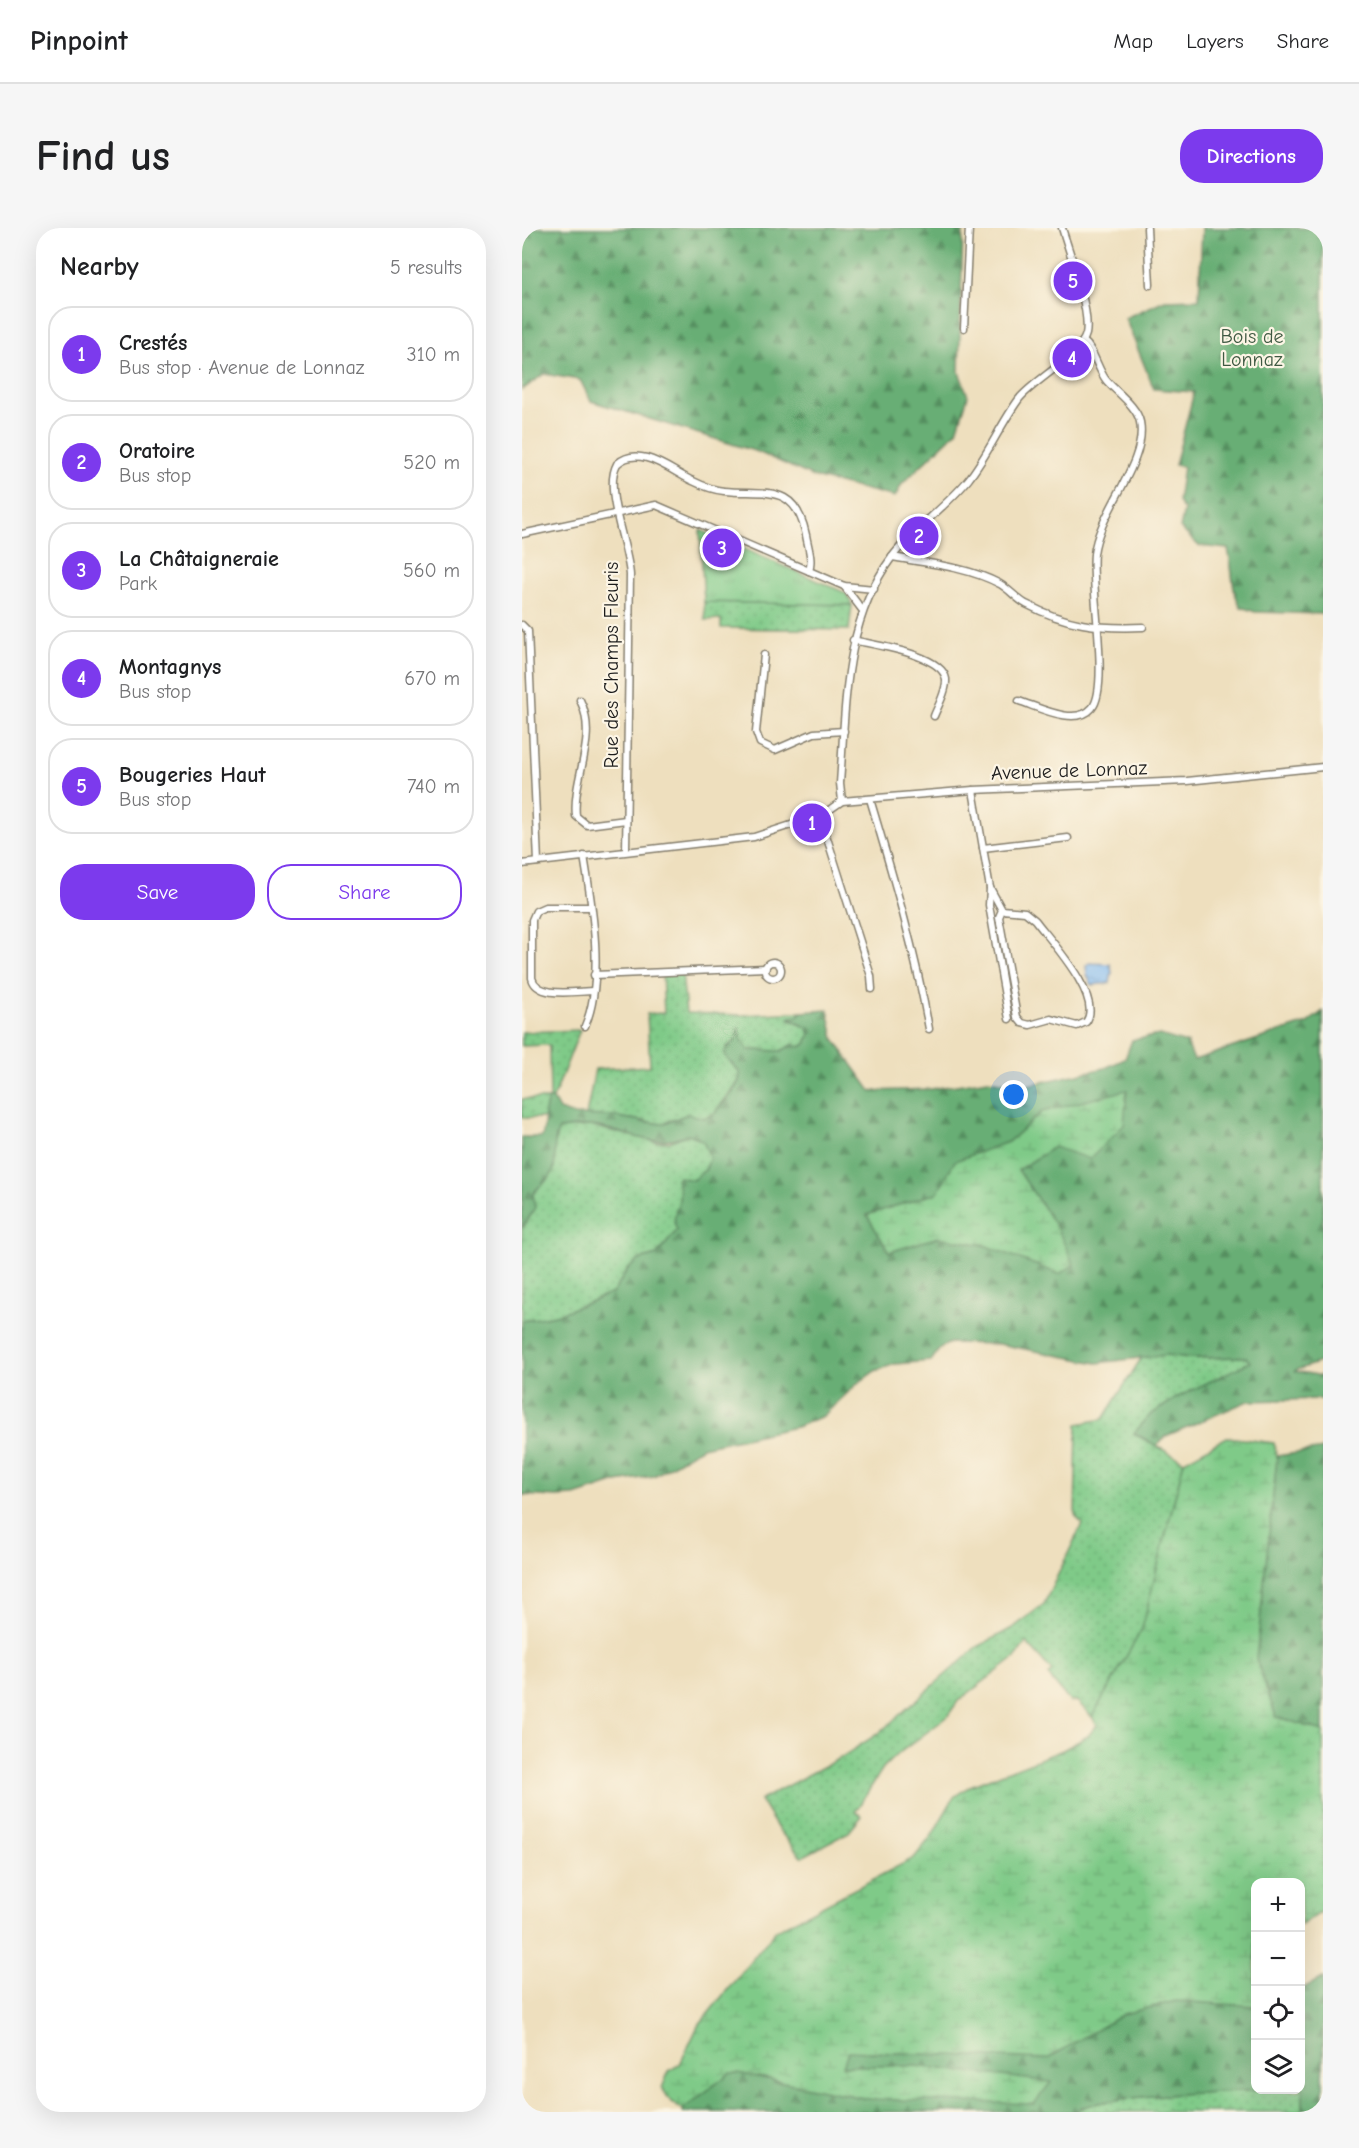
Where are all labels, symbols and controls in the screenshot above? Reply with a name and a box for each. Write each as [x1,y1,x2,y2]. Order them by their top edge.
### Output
text: Pinpoint [30,25,128,57]
text: Map [1114,29,1153,53]
text: Layers [1186,29,1244,53]
text: Share [1277,29,1329,53]
button: Directions [1180,129,1323,183]
text: Find us [36,132,170,181]
text: Nearby [60,252,139,282]
text: 5 results [390,256,462,279]
pin: 5 [1054,259,1092,304]
park label: Bois de Lonnaz [1220,325,1284,371]
text: Crestés [119,330,187,356]
pin: 4 [1052,336,1092,380]
text: 1 [78,343,85,366]
text: 310 m [407,343,460,366]
text: Bus stop · Avenue de Lonnaz [119,356,364,379]
text: Oratoire [119,438,195,464]
text: 2 [77,451,86,474]
text: 520 m [403,451,460,474]
text: Bus stop [119,464,191,487]
pin: 2 [900,514,938,558]
pin: 3 [702,526,742,570]
text: La Châtaigneraie [119,546,279,572]
text: 3 [77,559,86,582]
text: 560 m [403,559,460,582]
street label: Rue des Champs Fleuris [600,562,623,768]
text: Park [119,572,157,595]
text: Montagnys [119,654,221,680]
text: 4 [77,667,86,690]
text: 670 m [404,667,460,690]
text: Bus stop [119,680,191,703]
street label: Avenue de Lonnaz [991,756,1148,785]
text: Bougeries Haut [119,762,266,788]
text: 5 [76,775,87,798]
text: 740 m [407,775,460,798]
text: Bus stop [119,788,191,811]
pin: 1 [792,800,832,846]
button: Save [60,864,255,920]
button: Share [267,864,462,920]
your location [999,1080,1028,1109]
map controls [1251,1878,1305,2094]
button: + [1251,1878,1305,1932]
button: − [1251,1932,1305,1986]
button: locate [1251,1986,1305,2040]
button: layers [1251,2040,1305,2094]

